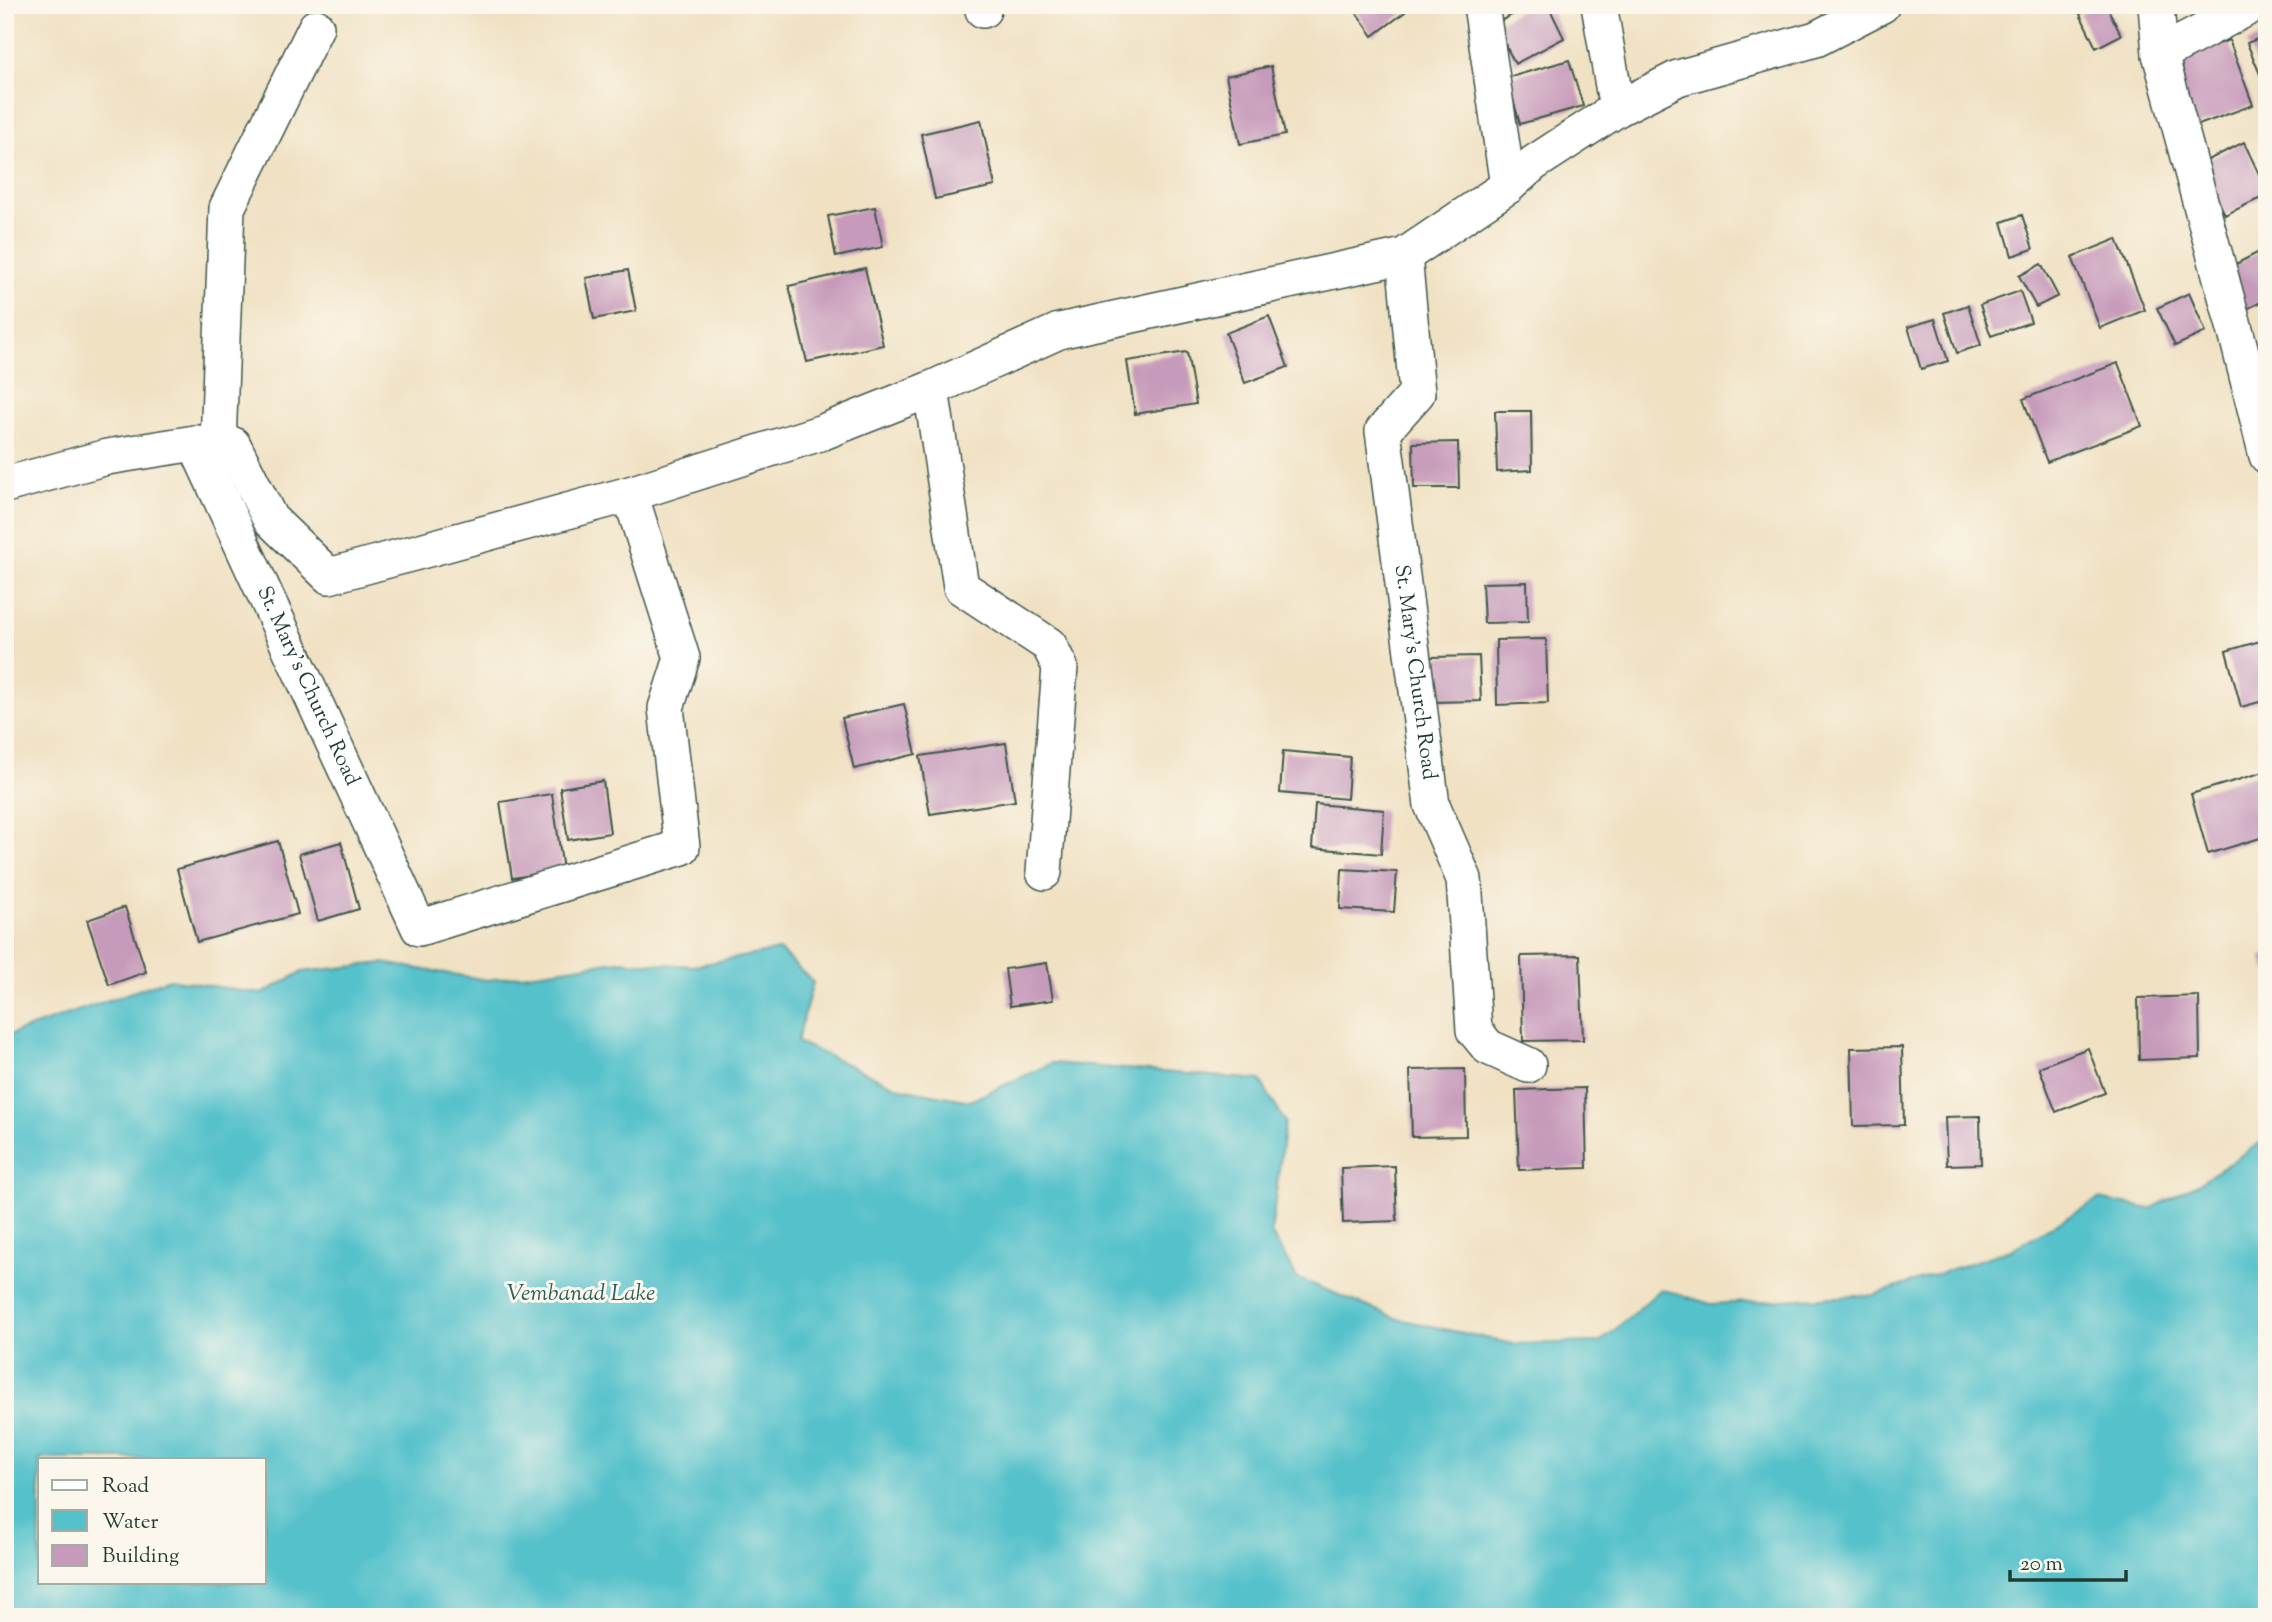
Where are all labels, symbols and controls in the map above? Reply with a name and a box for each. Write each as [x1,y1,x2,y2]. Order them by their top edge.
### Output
street label: St. Mary's Church Road [1386,563,1444,782]
street label: St. Mary's Church Road [248,582,366,791]
water label: Vembanad Lake [507,1278,655,1311]
legend [38,1458,266,1584]
text: Road [102,1472,149,1502]
text: Water [102,1508,159,1538]
scale bar [2010,1538,2125,1582]
text: Building [102,1542,179,1572]
text: 20 m [2020,1550,2063,1580]

